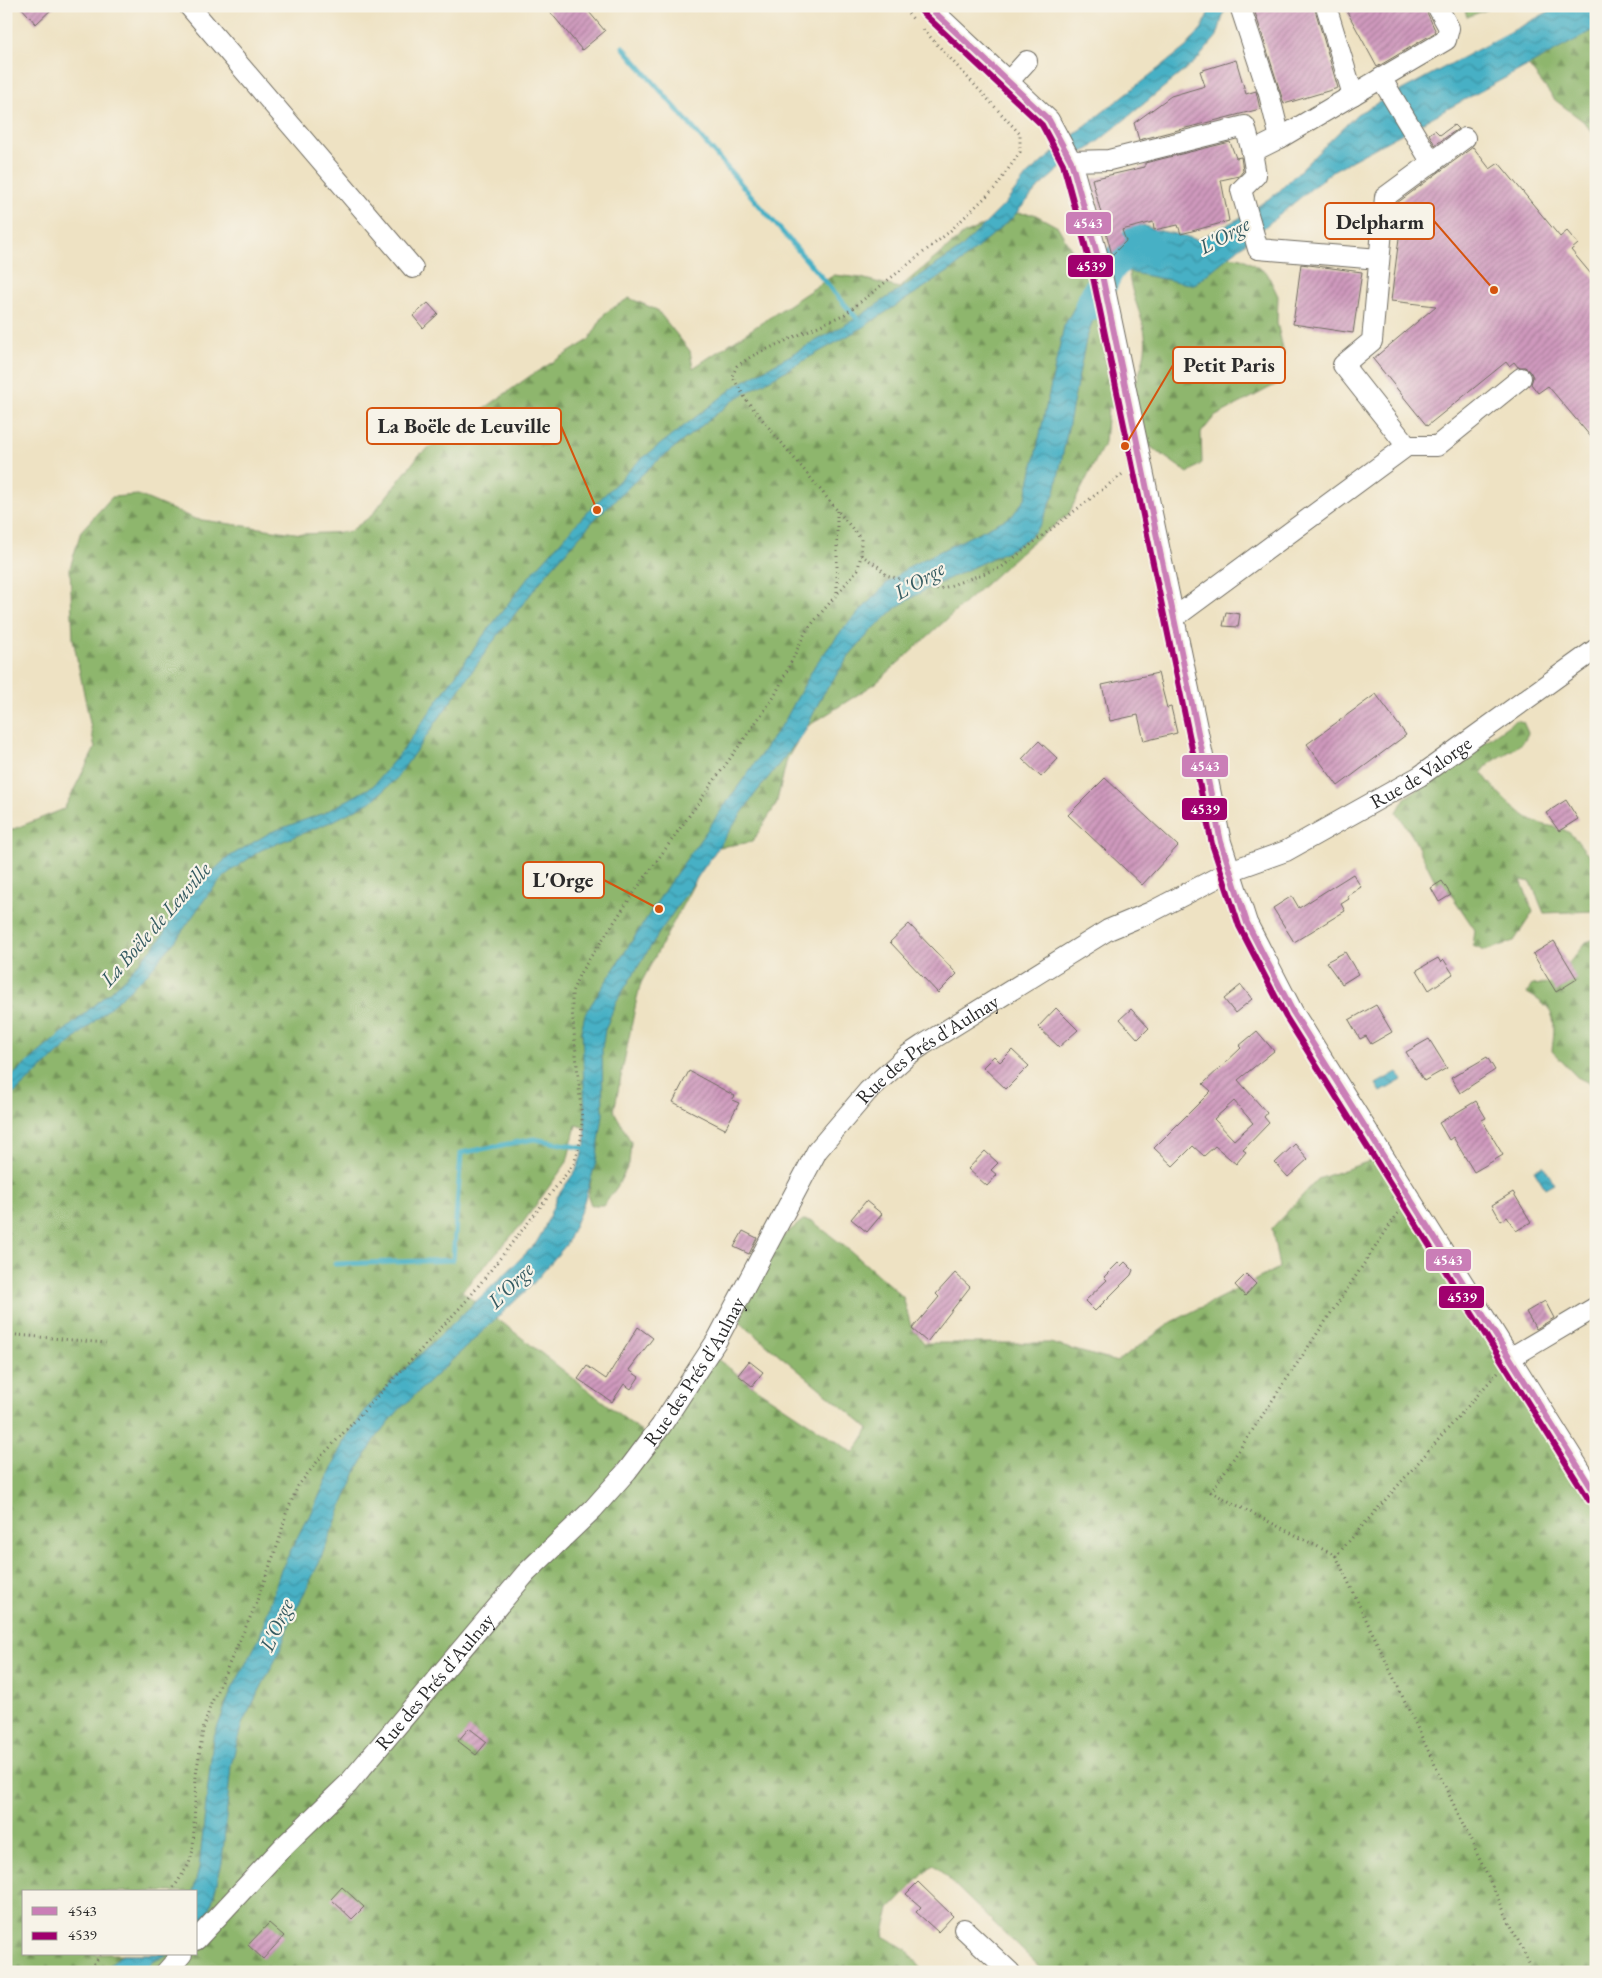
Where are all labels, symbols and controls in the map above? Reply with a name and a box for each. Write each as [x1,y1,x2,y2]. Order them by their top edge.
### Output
callout: Delpharm [1325,203,1434,239]
text: Delpharm [1336,208,1424,235]
water label: L'Orge [1193,209,1255,261]
line badge: 4543 [1065,211,1112,235]
text: 4543 [1073,214,1103,232]
line badge: 4539 [1067,254,1114,278]
text: 4539 [1076,257,1106,275]
callout: Petit Paris [1173,347,1285,383]
text: Petit Paris [1183,351,1275,378]
callout: La Boële de Leuville [367,408,561,444]
text: La Boële de Leuville [377,412,551,439]
water label: L'Orge [888,554,950,606]
street label: Rue de Valorge [1365,730,1477,814]
line badge: 4543 [1181,754,1229,778]
text: 4543 [1190,757,1220,775]
line badge: 4539 [1181,797,1228,821]
text: 4539 [1190,800,1220,818]
water label: La Boële de Leuville [93,856,217,993]
callout: L'Orge [523,862,604,898]
text: L'Orge [532,866,594,893]
street label: Rue des Prés d'Aulnay [850,988,1004,1109]
line badge: 4543 [1425,1248,1472,1272]
text: 4543 [1433,1251,1463,1269]
water label: L'Orge [480,1255,540,1315]
line badge: 4539 [1438,1285,1485,1309]
text: 4539 [1447,1288,1477,1306]
street label: Rue des Prés d'Aulnay [638,1292,751,1451]
water label: L'Orge [252,1594,300,1656]
street label: Rue des Prés d'Aulnay [369,1607,500,1755]
legend [22,1890,198,1956]
text: 4543 [68,1901,97,1920]
text: 4539 [68,1925,97,1944]

